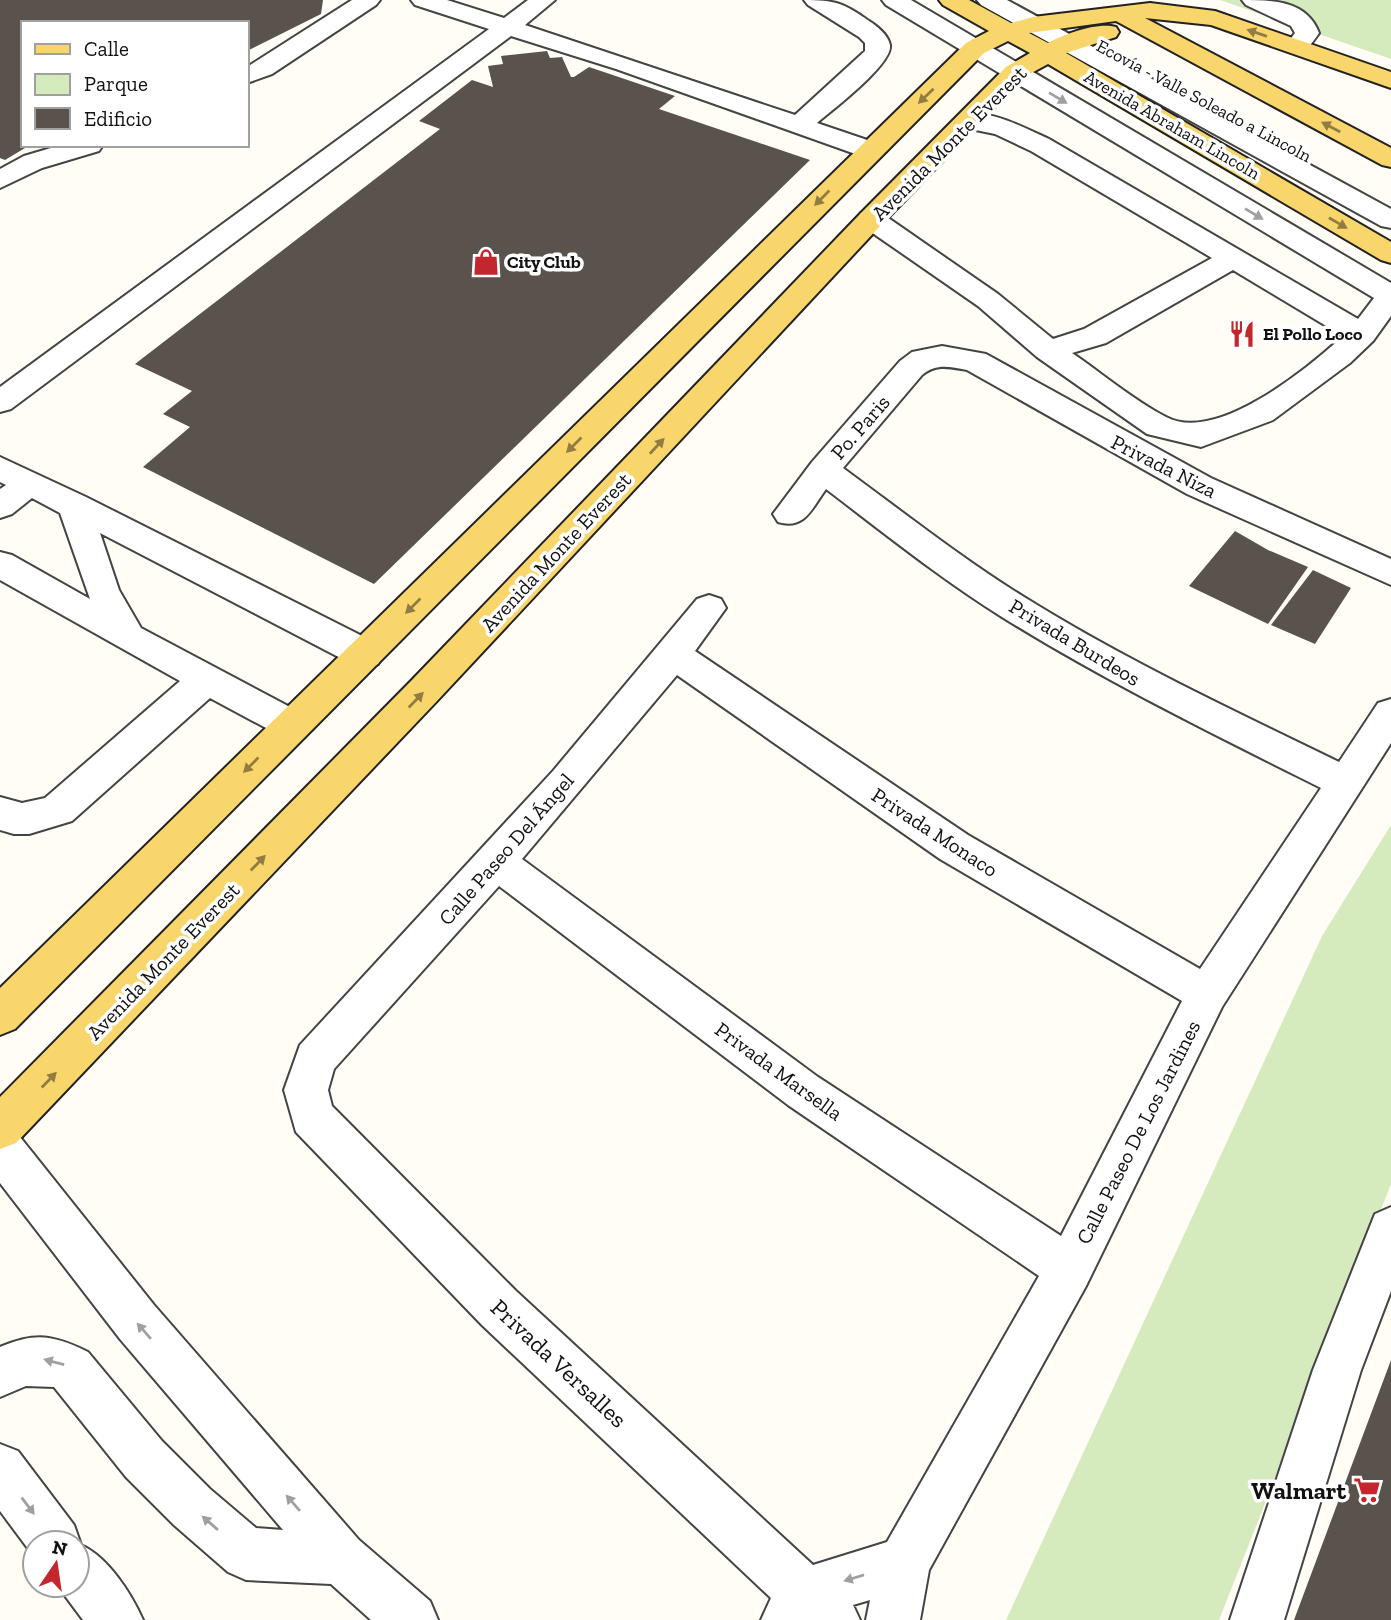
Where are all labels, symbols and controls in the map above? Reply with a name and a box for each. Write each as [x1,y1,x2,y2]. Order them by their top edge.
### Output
legend [21,21,248,147]
one-way arrow [1247,27,1268,38]
street label: Ecovía - Valle Soleado a Lincoln [1093,35,1316,167]
text: Calle [84,36,129,61]
street label: Avenida Monte Everest [866,60,1032,226]
street label: Avenida Abraham Lincoln [1080,66,1264,185]
text: Parque [84,71,148,96]
one-way arrow [917,87,934,104]
one-way arrow [1049,92,1068,104]
text: Edificio [84,106,152,131]
one-way arrow [1321,121,1341,133]
one-way arrow [814,189,831,205]
one-way arrow [1244,208,1263,220]
one-way arrow [1328,217,1347,229]
shop icon: City Club [471,247,501,277]
place label: City Club [507,251,581,273]
restaurant icon: El Pollo Loco [1227,319,1257,349]
place label: El Pollo Loco [1263,323,1363,345]
street label: Po. Paris [825,390,895,464]
street label: Privada Niza [1107,429,1221,503]
one-way arrow [567,436,583,453]
one-way arrow [648,437,665,454]
street label: Avenida Monte Everest [476,467,636,637]
street label: Privada Burdeos [1005,593,1145,691]
one-way arrow [405,597,422,613]
one-way arrow [407,691,424,708]
one-way arrow [243,757,260,774]
street label: Calle Paseo Del Ángel [433,768,579,930]
street label: Privada Monaco [867,782,1003,882]
one-way arrow [249,855,265,872]
street label: Avenida Monte Everest [82,877,245,1045]
street label: Privada Marsella [710,1016,848,1126]
street label: Calle Paseo De Los Jardines [1071,1016,1205,1248]
one-way arrow [40,1071,57,1088]
street label: Privada Versalles [485,1293,633,1433]
one-way arrow [136,1322,152,1340]
one-way arrow [42,1356,64,1367]
supermarket icon: Walmart [1352,1475,1382,1505]
place label: Walmart [1251,1476,1346,1505]
one-way arrow [285,1494,301,1512]
one-way arrow [21,1497,35,1516]
one-way arrow [202,1516,219,1531]
north arrow [21,1529,91,1599]
text: N [50,1535,69,1561]
one-way arrow [844,1574,865,1584]

